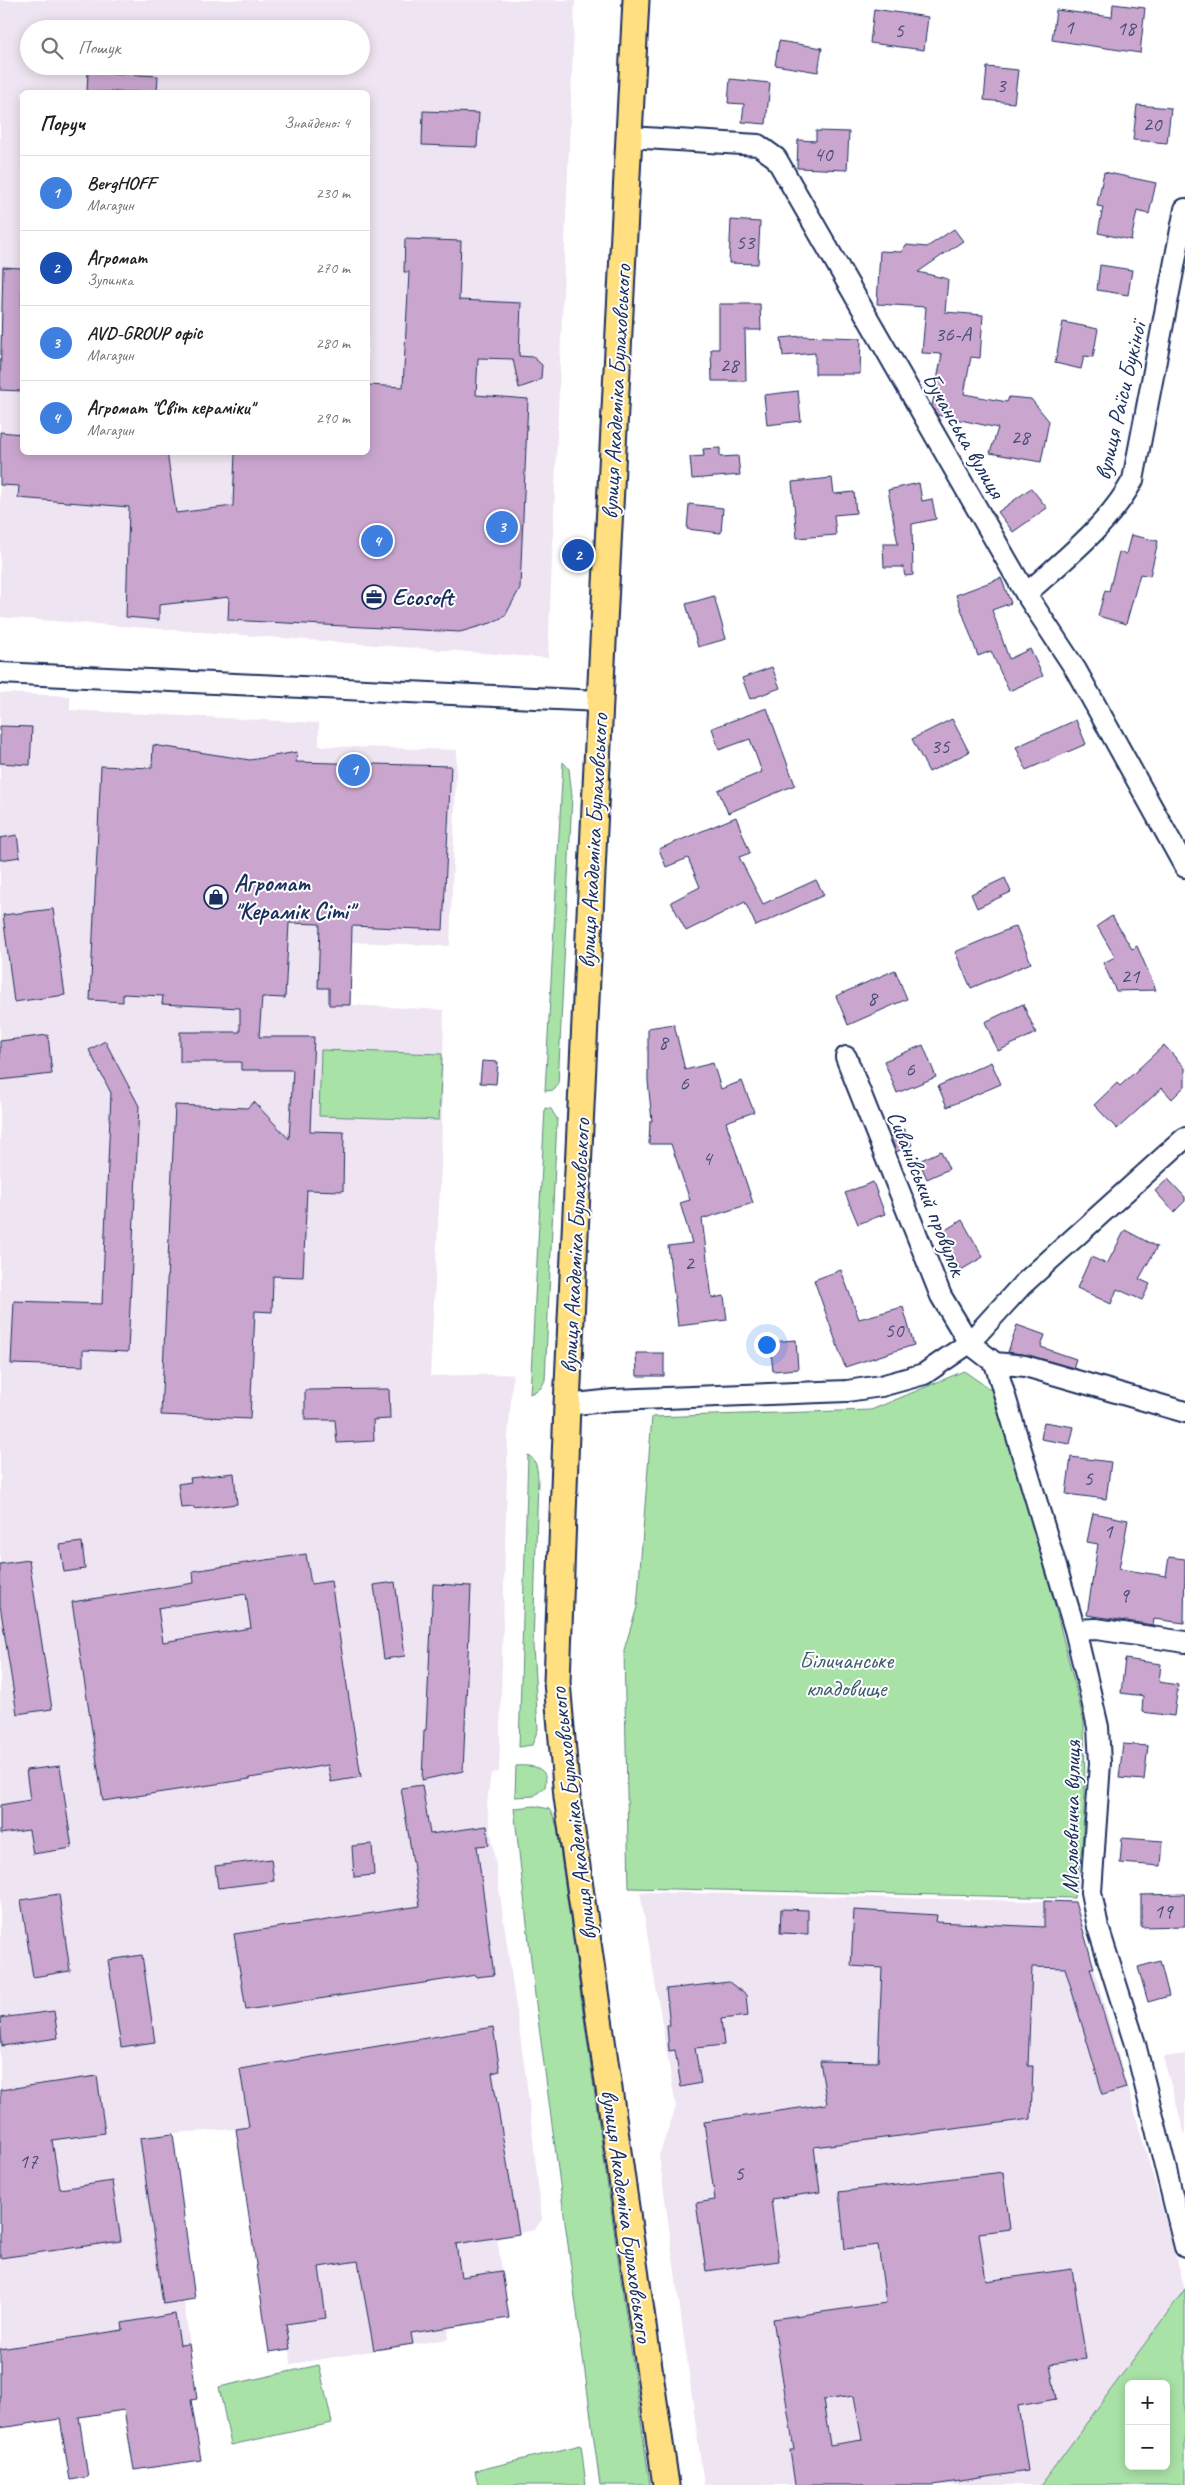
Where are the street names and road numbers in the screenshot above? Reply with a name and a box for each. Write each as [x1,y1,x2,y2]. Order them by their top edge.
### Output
street label: вулиця Академіка Булаховського [594,262,638,520]
street label: вулиця Раїси Букіної [1087,315,1154,483]
street label: Бучанська вулиця [916,367,1013,505]
street label: вулиця Академіка Булаховського [571,711,615,969]
street label: Сиванівський провулок [880,1106,975,1282]
street label: вулиця Академіка Булаховського [553,1116,597,1374]
street label: вулиця Академіка Булаховського [542,1684,603,1942]
street label: Мальовнича вулиця [1055,1739,1087,1894]
street label: вулиця Академіка Булаховського [594,2088,660,2346]

